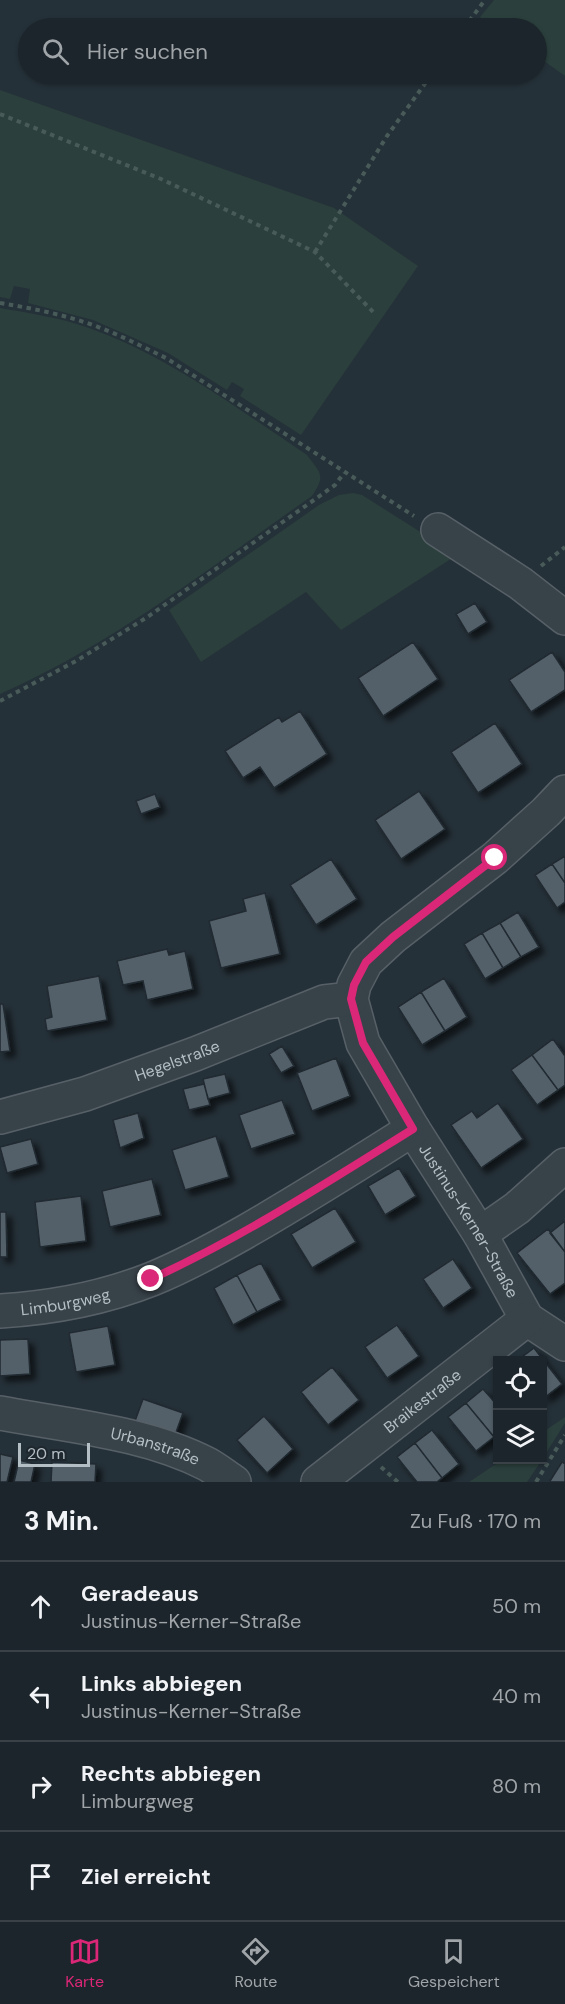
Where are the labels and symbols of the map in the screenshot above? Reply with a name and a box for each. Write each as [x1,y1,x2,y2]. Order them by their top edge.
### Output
route start [481,844,507,870]
street label: Hegelstraße [131,1035,223,1086]
street label: Justinus-Kerner-Straße [415,1140,524,1301]
route end [137,1265,163,1291]
street label: Limburgweg [20,1283,112,1320]
street label: Braikestraße [379,1364,465,1438]
street label: Urbanstraße [109,1422,203,1470]
scale bar [18,1440,90,1468]

